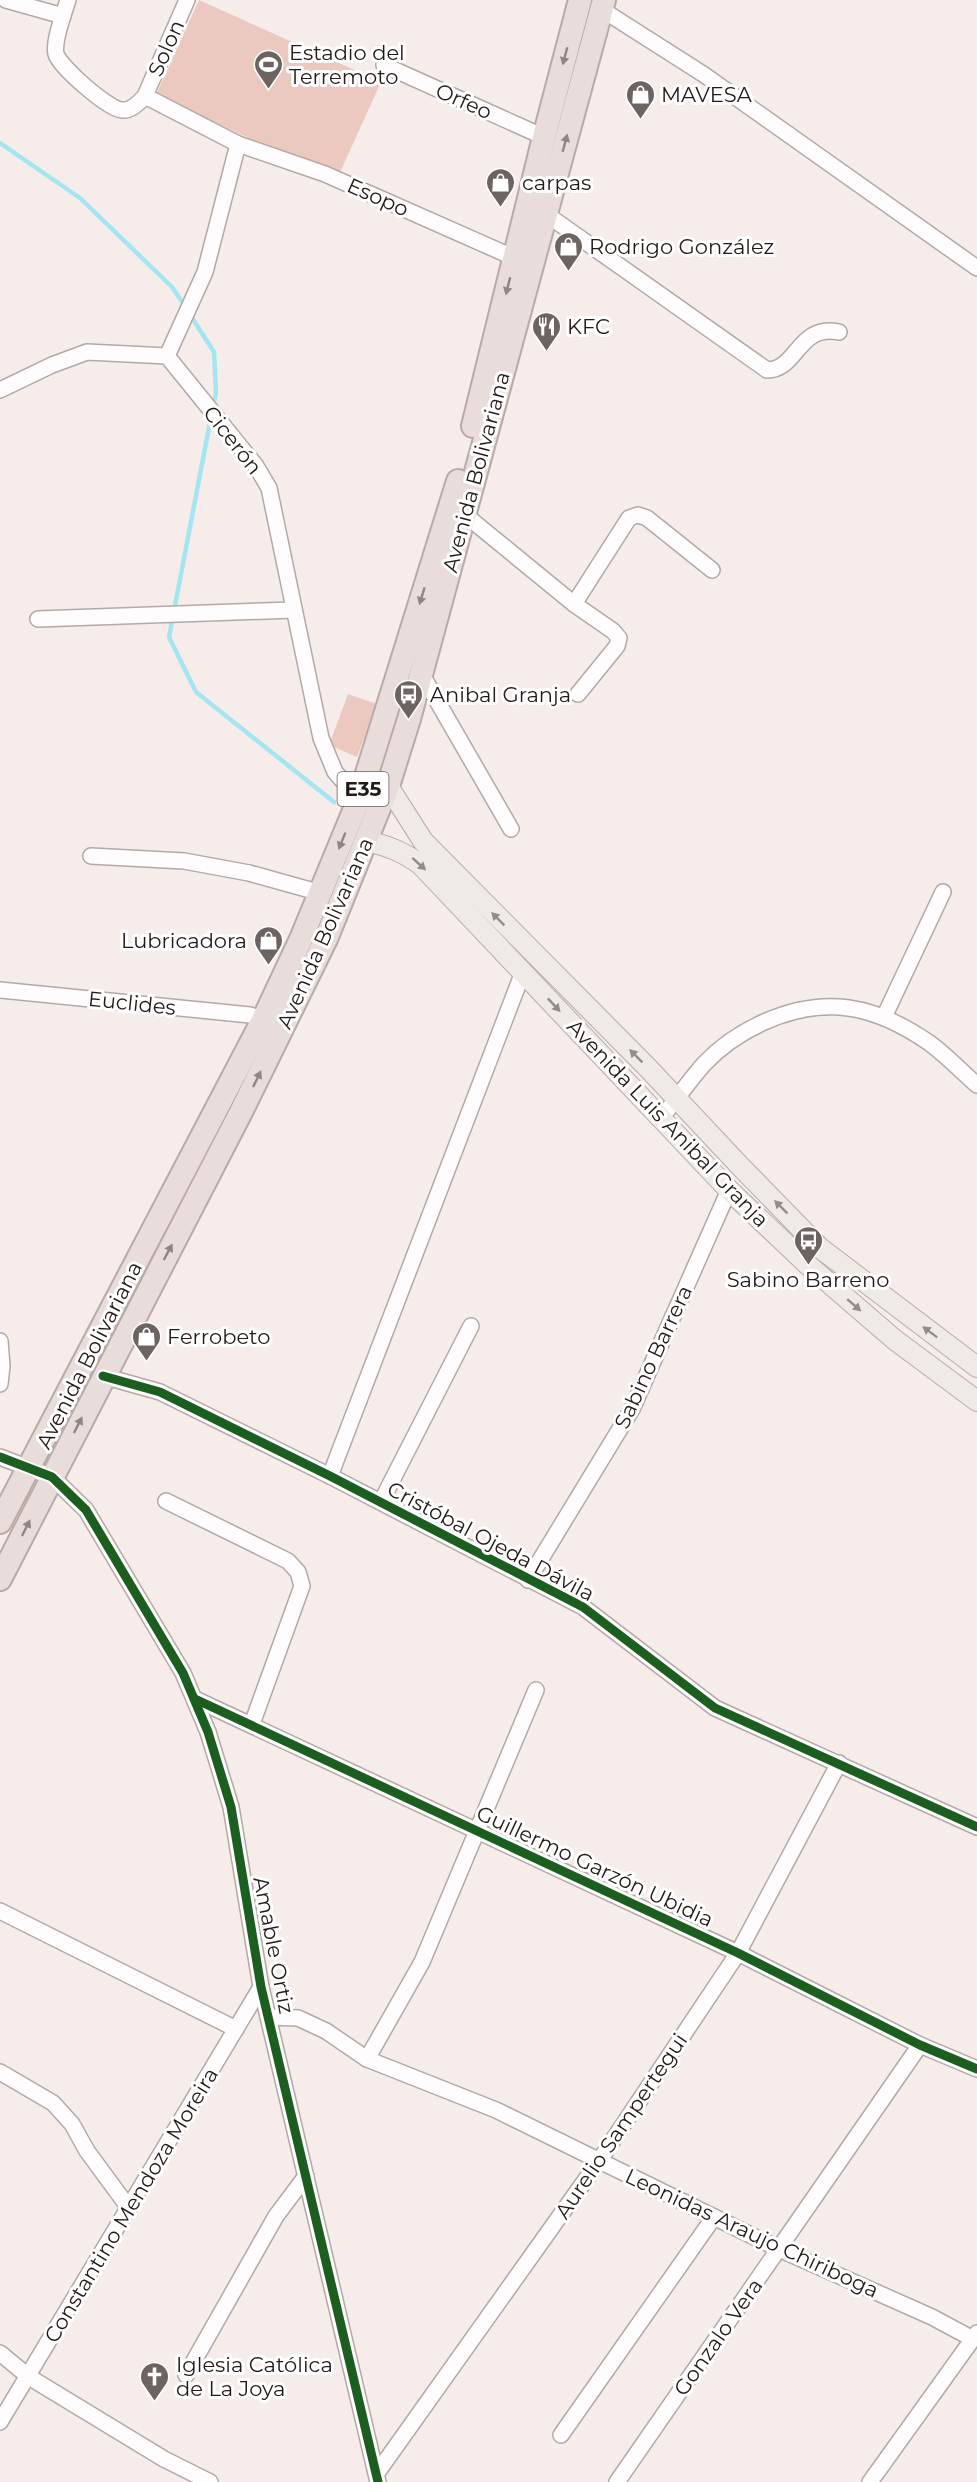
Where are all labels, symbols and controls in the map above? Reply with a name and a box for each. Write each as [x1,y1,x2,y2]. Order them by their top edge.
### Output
street label: Solon [143,16,189,80]
place label: Estadio del Terremoto [289,40,405,89]
one-way arrow [560,47,570,66]
sports icon: Estadio del Terremoto [252,48,284,90]
street label: Orfeo [432,78,496,124]
shop icon: MAVESA [624,78,656,120]
place label: MAVESA [661,82,753,107]
one-way arrow [561,133,570,151]
shop icon: carpas [485,166,517,208]
place label: carpas [522,170,591,195]
street label: Esopo [343,172,413,222]
shop icon: Rodrigo González [552,230,584,272]
place label: Rodrigo González [589,234,774,259]
one-way arrow [502,277,512,296]
restaurant icon: KFC [530,310,562,352]
place label: KFC [567,314,610,339]
street label: Avenida Bolivariana [437,369,515,575]
street label: Cicerón [198,401,268,479]
one-way arrow [417,587,426,605]
bus stop icon: Anibal Granja [393,678,425,720]
place label: Anibal Granja [430,682,571,707]
road number: E35 [338,772,388,806]
one-way arrow [337,832,347,850]
street label: Avenida Bolivariana [272,833,378,1033]
one-way arrow [411,857,426,870]
one-way arrow [492,912,506,926]
shop icon: Lubricadora [252,924,284,966]
place label: Lubricadora [121,928,247,953]
street label: Euclides [87,986,177,1020]
one-way arrow [547,998,561,1013]
street label: Avenida Luis Anibal Granja [562,1014,774,1232]
one-way arrow [630,1050,644,1064]
one-way arrow [253,1070,262,1087]
one-way arrow [774,1201,788,1215]
bus stop icon: Sabino Barreno [792,1224,824,1266]
one-way arrow [163,1244,173,1261]
street label: Avenida Bolivariana [31,1257,147,1453]
place label: Sabino Barreno [727,1267,889,1292]
street label: Sabino Barrera [609,1281,697,1433]
one-way arrow [846,1298,861,1311]
shop icon: Ferrobeto [130,1320,162,1362]
place label: Ferrobeto [167,1324,270,1349]
one-way arrow [923,1326,939,1338]
one-way arrow [73,1417,83,1434]
street label: Cristóbal Ojeda Dávila [383,1476,599,1606]
one-way arrow [21,1520,31,1537]
street label: Guillermo Garzón Ubidia [473,1800,717,1932]
street label: Amable Ortiz [248,1874,300,2016]
street label: Aurelio Sampertegui [550,2029,692,2223]
street label: Constantino Mendoza Moreira [39,2063,223,2347]
street label: Leonidas Araujo Chiriboga [621,2163,883,2303]
street label: Gonzalo Vera [668,2274,768,2400]
place label: Iglesia Católica de La Joya [176,2352,333,2401]
church icon: Iglesia Católica de La Joya [139,2360,171,2402]

